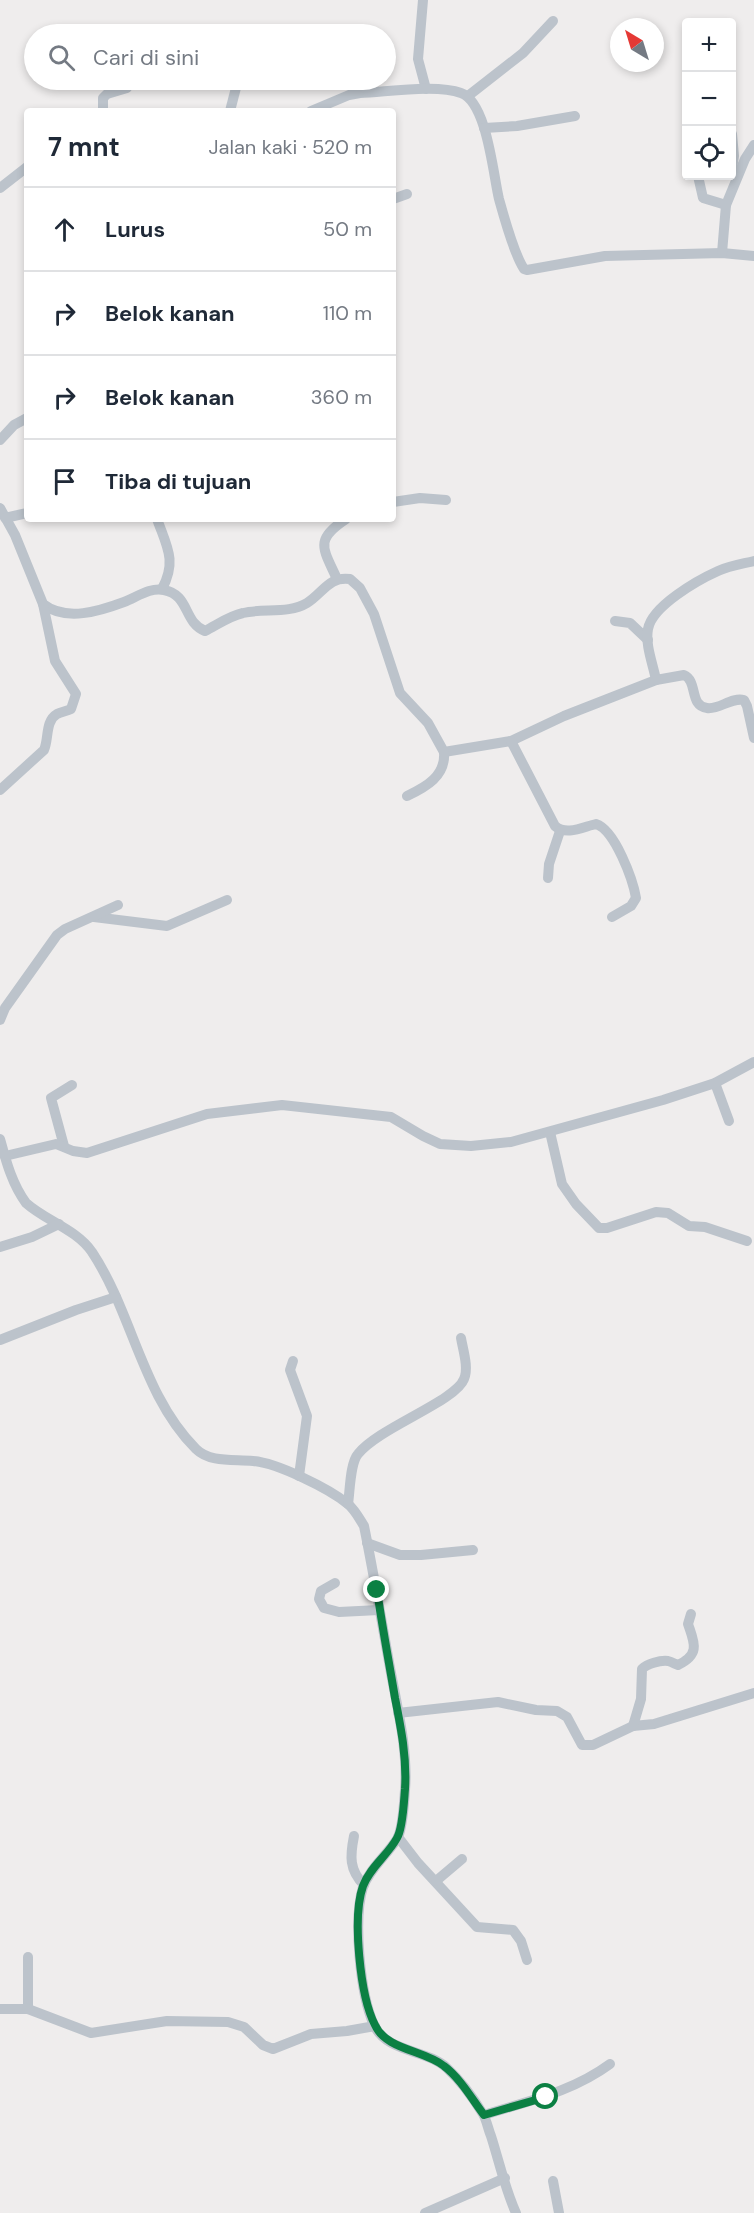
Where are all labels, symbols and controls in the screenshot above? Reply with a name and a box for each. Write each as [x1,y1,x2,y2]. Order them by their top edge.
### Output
north arrow [610,18,664,72]
map controls [682,18,736,180]
button: + [682,18,736,72]
search box [24,24,396,90]
icon: search [45,41,78,74]
text: Cari di sini [93,43,199,72]
button: − [682,72,736,126]
button: locate [682,126,736,180]
text: 7 mnt [48,130,120,164]
text: Jalan kaki · 520 m [209,134,372,160]
icon: ahead [48,213,81,246]
text: Lurus [105,215,165,244]
text: 50 m [323,216,372,242]
icon: right [48,297,81,330]
text: Belok kanan [105,299,235,328]
text: 110 m [323,300,372,326]
icon: right [48,381,81,414]
text: Belok kanan [105,383,235,412]
text: 360 m [311,384,372,410]
icon: arrive [48,465,81,498]
text: Tiba di tujuan [105,467,251,496]
route end [363,1576,389,1602]
route start [532,2083,558,2109]

